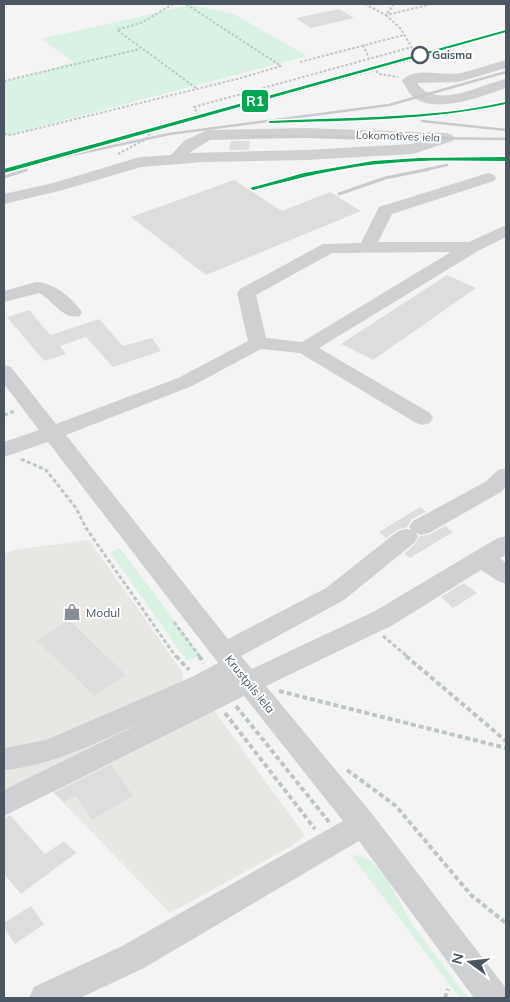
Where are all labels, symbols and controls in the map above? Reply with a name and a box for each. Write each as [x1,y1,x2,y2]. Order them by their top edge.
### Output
marker: Gaisma [411,46,429,64]
place label: Gaisma [432,48,472,62]
line badge: R1 [241,89,269,113]
text: R1 [246,92,264,110]
street label: Lokomotīves iela [356,128,440,144]
shop icon: Modul [62,602,82,622]
place label: Modul [86,605,120,620]
street label: Krustpils iela [222,652,278,716]
north arrow [445,937,495,987]
text: N [447,951,468,966]

